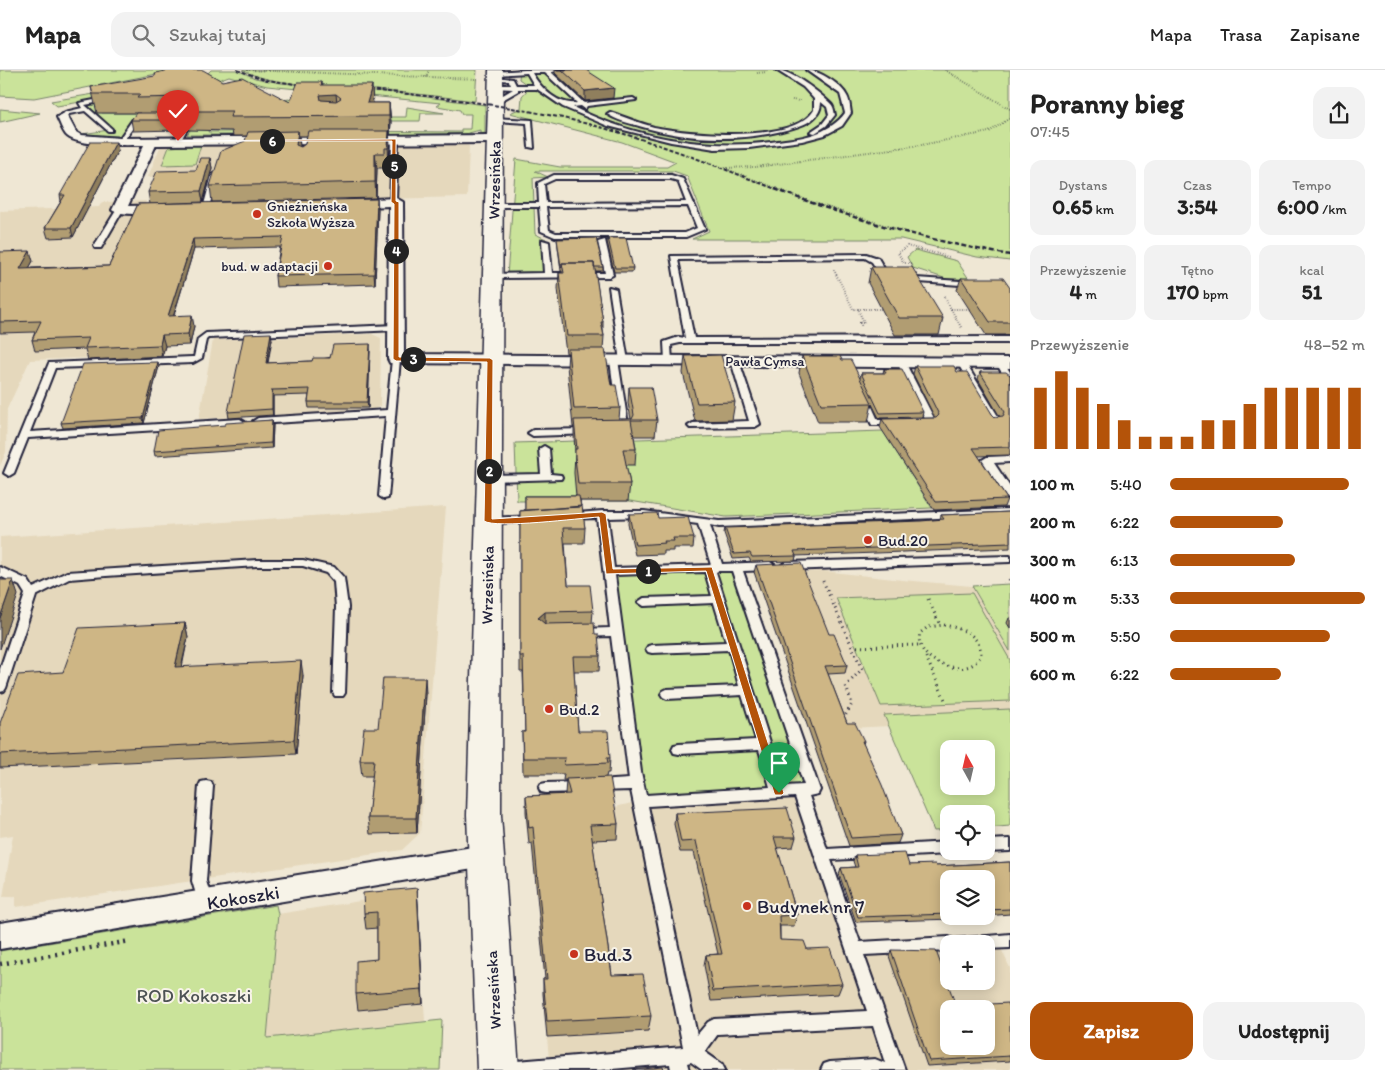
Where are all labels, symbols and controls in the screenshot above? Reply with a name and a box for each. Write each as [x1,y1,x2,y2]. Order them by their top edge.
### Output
search box [111,12,461,57]
text: Mapa [25,20,81,49]
icon: search [129,21,157,49]
text: Szukaj tutaj [169,23,266,46]
text: Mapa [1150,24,1192,46]
text: Trasa [1220,24,1262,46]
text: Zapisane [1290,24,1360,46]
text: Poranny bieg [1030,86,1184,120]
button: share [1313,87,1365,139]
pin [157,90,199,141]
icon: check [164,97,192,125]
text: 07:45 [1030,122,1070,141]
pin: 6 [260,128,284,154]
text: 6 [269,133,276,150]
street label: Wrzesińska [484,140,505,220]
pin: 5 [382,154,406,178]
text: 5 [391,158,398,175]
text: Dystans [1059,177,1108,194]
text: Czas [1183,177,1212,194]
text: Tempo [1292,177,1331,194]
text: 0.65 [1052,194,1092,219]
text: 3:54 [1177,194,1218,219]
text: 6:00 [1277,194,1319,219]
place label: Gnieźnieńska Szkoła Wyższa [267,198,355,231]
text: km [1092,201,1114,218]
text: /km [1319,201,1347,218]
marker: Gnieźnieńska Szkoła Wyższa [251,208,263,220]
pin: 4 [384,238,408,264]
text: 4 [392,243,401,260]
place label: bud. w adaptacji [221,258,318,275]
marker: bud. w adaptacji [322,260,334,272]
text: Przewyższenie [1040,262,1127,279]
text: Tętno [1181,262,1214,279]
text: kcal [1299,262,1324,279]
text: 4 [1069,279,1082,304]
text: 170 [1166,279,1199,304]
text: 51 [1301,279,1322,304]
text: m [1082,286,1097,303]
text: bpm [1199,286,1229,303]
text: Przewyższenie [1030,335,1129,354]
text: 48–52 m [1304,335,1365,354]
pin: 3 [400,346,426,372]
text: 3 [410,351,417,368]
street label: Pawła Cymsa [725,353,805,370]
pin: 2 [476,458,502,484]
text: 2 [486,463,493,480]
text: 100 m [1030,475,1074,494]
text: 5:40 [1110,475,1142,494]
text: 200 m [1030,513,1075,532]
text: 6:22 [1110,513,1139,532]
place label: Bud.20 [878,531,928,550]
marker: Bud.20 [862,534,874,546]
street label: Wrzesińska [477,545,498,625]
text: 300 m [1030,551,1076,570]
text: 6:13 [1110,551,1139,570]
pin: 1 [636,558,660,584]
text: 1 [645,563,652,580]
text: 400 m [1030,589,1076,608]
text: 5:33 [1110,589,1140,608]
text: 500 m [1030,627,1075,646]
text: 5:50 [1110,627,1141,646]
text: 600 m [1030,665,1075,684]
text: 6:22 [1110,665,1139,684]
place label: Bud.2 [559,700,600,719]
marker: Bud.2 [543,703,555,715]
north arrow [940,740,995,795]
map controls [940,740,995,1055]
pin [758,742,800,793]
icon: arrive [765,749,793,777]
button: locate [940,805,995,860]
button: layers [940,870,995,925]
street label: Kokoszki [205,880,281,915]
place label: Budynek nr 7 [757,895,864,918]
marker: Budynek nr 7 [741,900,753,912]
button: + [940,935,995,990]
place label: Bud.3 [584,943,632,966]
marker: Bud.3 [568,948,580,960]
street label: Wrzesińska [482,949,505,1030]
park label: ROD Kokoszki [137,984,251,1007]
button: − [940,1000,995,1055]
button: Zapisz [1030,1002,1193,1060]
button: Udostępnij [1203,1002,1365,1060]

